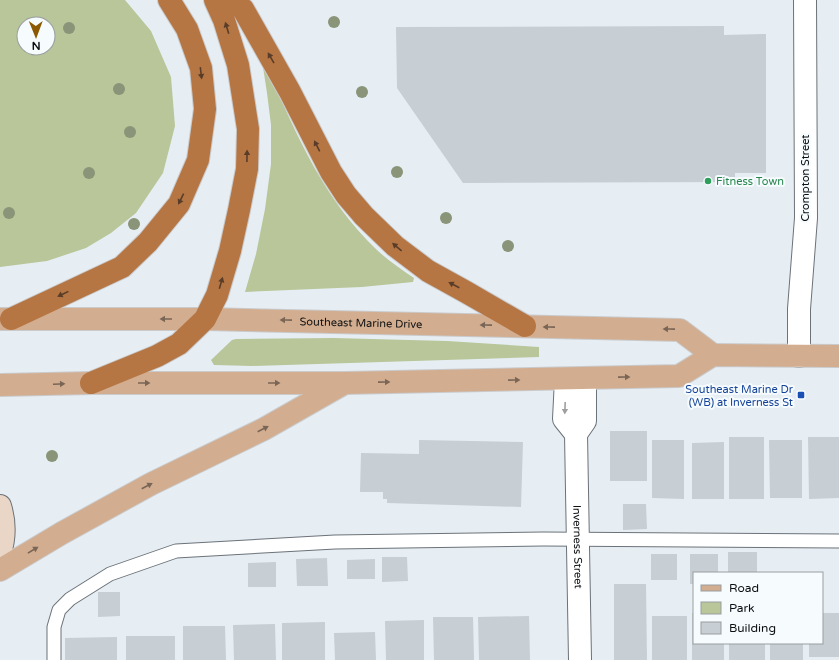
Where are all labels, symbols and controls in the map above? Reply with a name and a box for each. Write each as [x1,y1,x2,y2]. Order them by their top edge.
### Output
north arrow [16,16,56,56]
one-way arrow [224,22,230,34]
text: N [32,39,41,52]
one-way arrow [267,52,274,64]
one-way arrow [198,67,205,79]
street label: Crompton Street [799,134,812,222]
one-way arrow [314,140,321,152]
one-way arrow [244,149,250,162]
place label: Fitness Town [716,175,784,188]
marker: Fitness Town [703,176,713,186]
one-way arrow [178,193,184,205]
one-way arrow [392,242,402,251]
one-way arrow [218,277,224,289]
one-way arrow [449,282,460,289]
one-way arrow [58,291,69,297]
street label: Southeast Marine Drive [300,315,422,331]
one-way arrow [159,316,172,322]
one-way arrow [279,317,292,323]
one-way arrow [479,322,492,328]
one-way arrow [542,324,555,330]
one-way arrow [663,326,675,333]
one-way arrow [618,374,631,380]
one-way arrow [508,376,520,383]
one-way arrow [378,379,390,386]
one-way arrow [138,380,151,386]
one-way arrow [268,380,281,386]
one-way arrow [53,381,65,388]
place label: Southeast Marine Dr (WB) at Inverness St [685,383,794,409]
marker: Southeast Marine Dr (WB) at Inverness St [796,390,806,400]
one-way arrow [562,402,568,415]
one-way arrow [257,426,269,432]
one-way arrow [141,483,152,490]
street label: Inverness Street [570,505,585,589]
one-way arrow [27,547,39,554]
legend [693,572,823,644]
text: Road [729,581,759,595]
text: Park [729,601,755,615]
text: Building [729,621,776,635]

